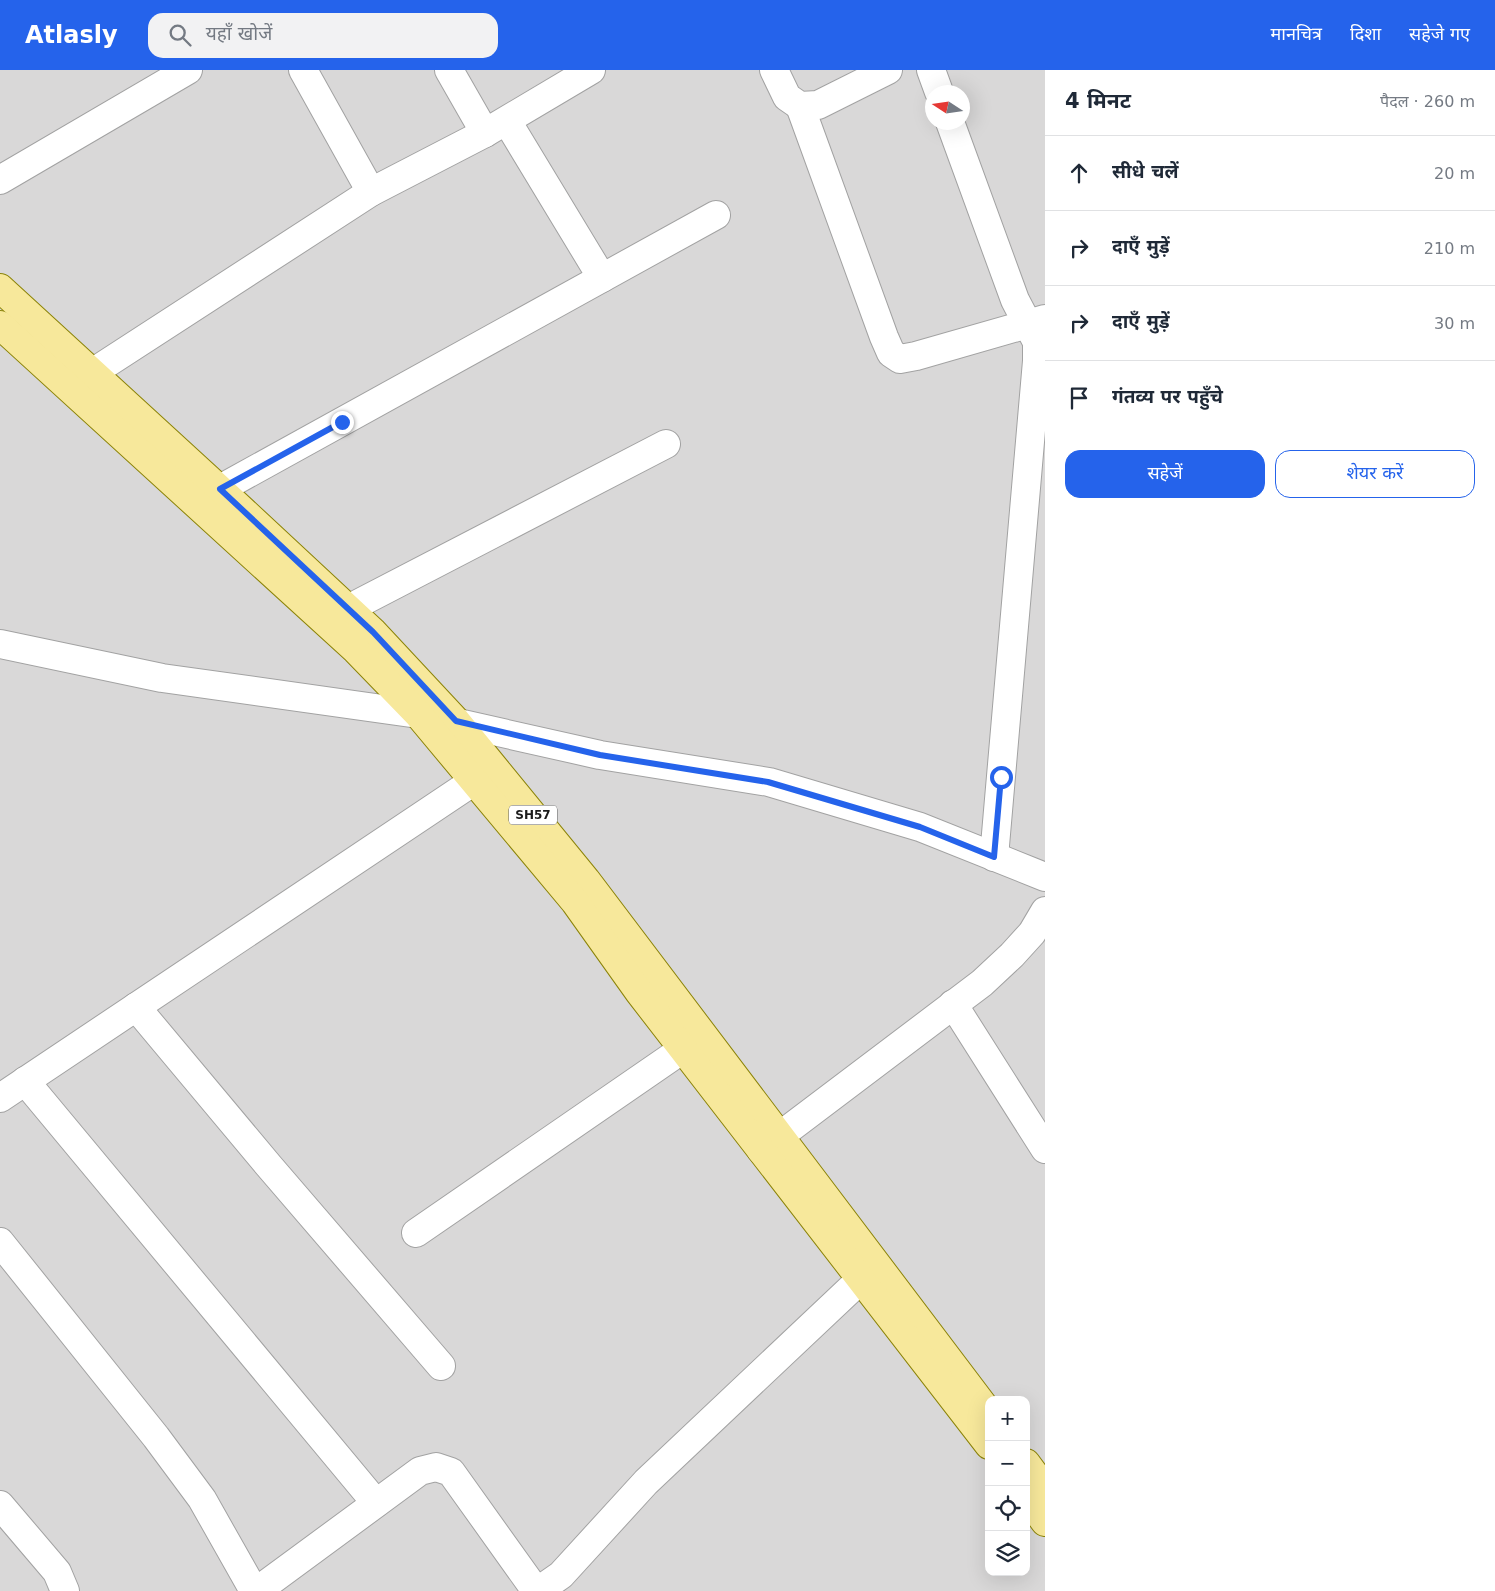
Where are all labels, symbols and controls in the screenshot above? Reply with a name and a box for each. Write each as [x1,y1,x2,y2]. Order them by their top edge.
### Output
search box [148,13,498,58]
text: Atlasly [25,21,118,49]
icon: search [166,21,194,49]
text: यहाँ खोजें [206,22,272,44]
text: मानचित्र [1271,23,1322,44]
text: दिशा [1350,23,1381,44]
text: सहेजे गए [1409,23,1470,44]
north arrow [925,85,970,130]
text: 4 मिनट [1065,89,1131,113]
text: पैदल · 260 m [1380,92,1475,111]
icon: ahead [1065,159,1093,187]
text: सीधे चलें [1112,160,1179,182]
text: 20 m [1434,164,1475,183]
icon: right [1065,234,1093,262]
text: दाएँ मुड़ें [1112,235,1170,257]
text: 210 m [1424,239,1475,258]
icon: right [1065,309,1093,337]
text: दाएँ मुड़ें [1112,310,1170,332]
text: 30 m [1434,314,1475,333]
icon: arrive [1065,384,1093,412]
text: गंतव्य पर पहुँचे [1112,385,1223,407]
route end [331,411,354,434]
button: सहेजें [1065,450,1265,498]
button: शेयर करें [1275,450,1475,498]
route start [990,766,1013,789]
road number: SH57 [509,806,557,824]
map controls [985,1396,1030,1576]
button: + [985,1396,1030,1441]
button: − [985,1441,1030,1486]
button: locate [985,1486,1030,1531]
button: layers [985,1531,1030,1576]

